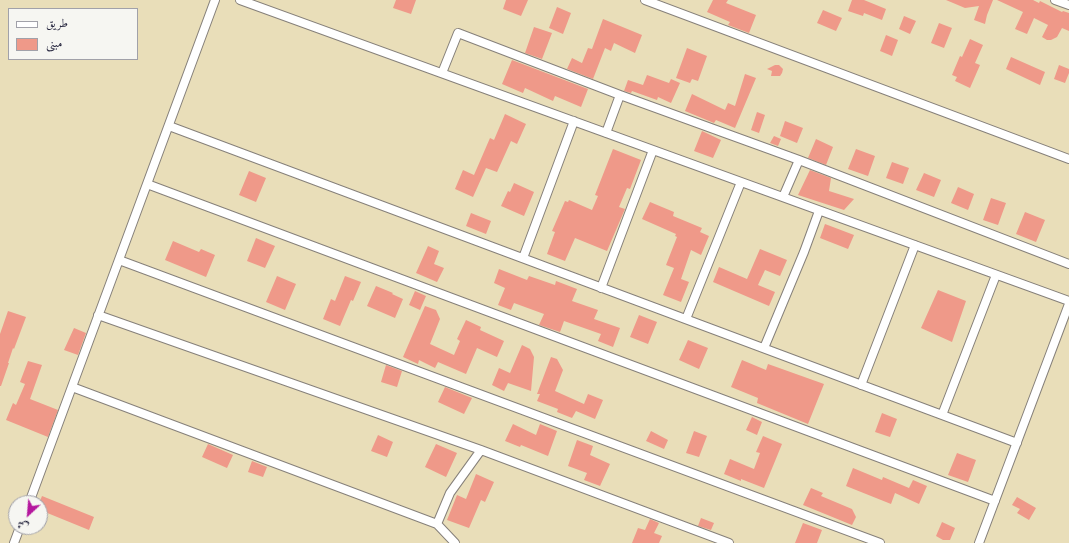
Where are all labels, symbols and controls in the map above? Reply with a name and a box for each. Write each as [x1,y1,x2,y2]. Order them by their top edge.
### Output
legend [8,8,138,60]
text: طريق [46,16,68,31]
text: مبنى [46,36,62,51]
north arrow [8,495,48,535]
text: ش [15,516,31,534]

